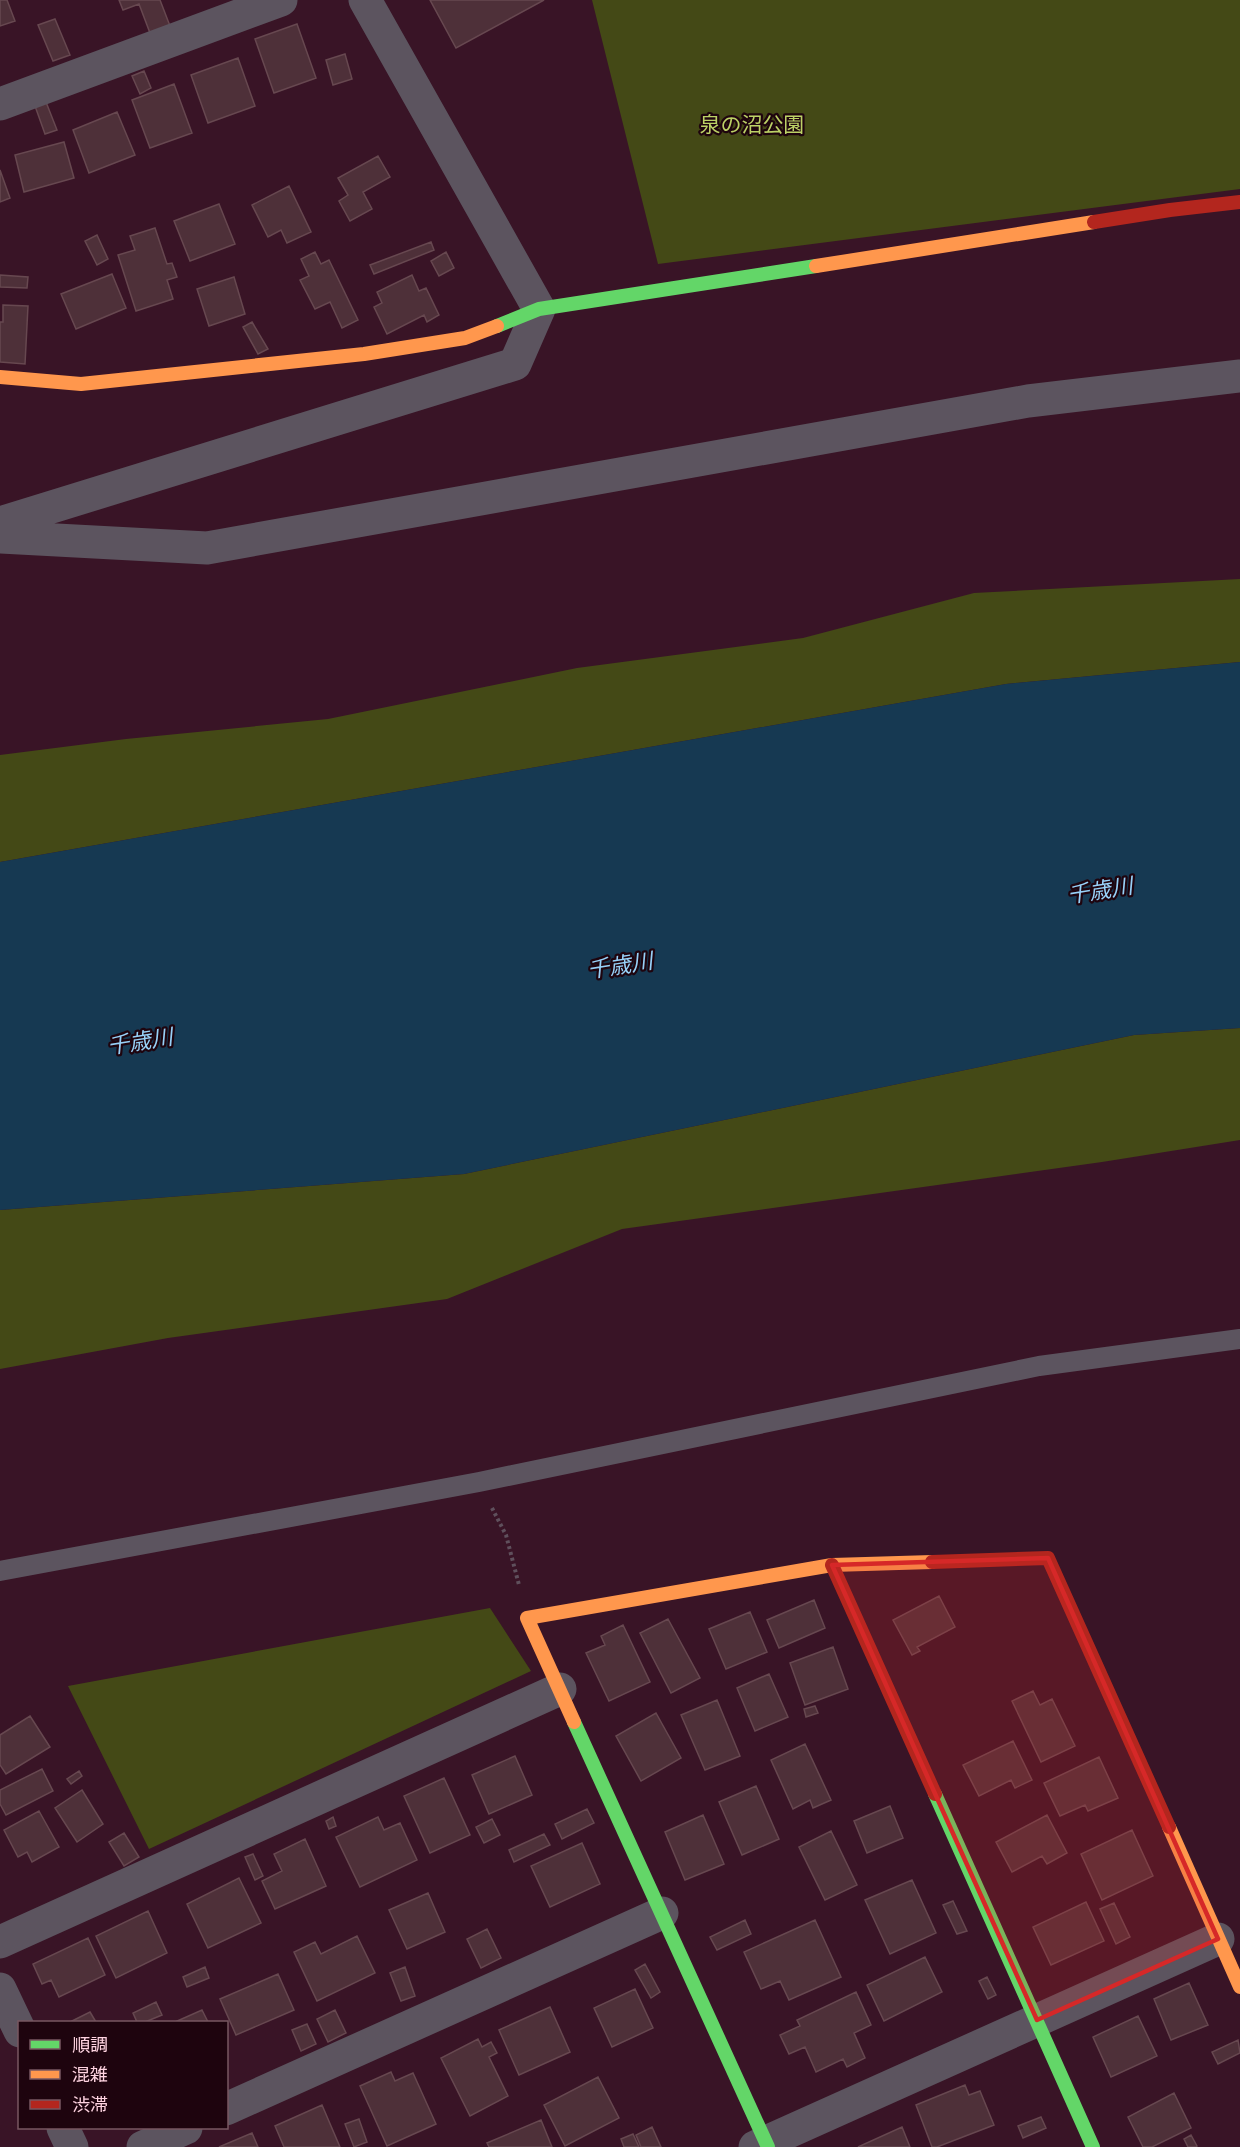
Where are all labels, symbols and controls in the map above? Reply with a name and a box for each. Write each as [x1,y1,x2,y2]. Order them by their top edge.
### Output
park label: 泉の沼公園 [700,110,805,140]
water label: 千歳川 [1065,870,1137,912]
water label: 千歳川 [585,945,657,987]
water label: 千歳川 [105,1021,177,1063]
legend [18,2021,228,2129]
text: 順調 [72,2033,108,2058]
text: 混雑 [72,2063,108,2088]
text: 渋滞 [72,2093,108,2118]

